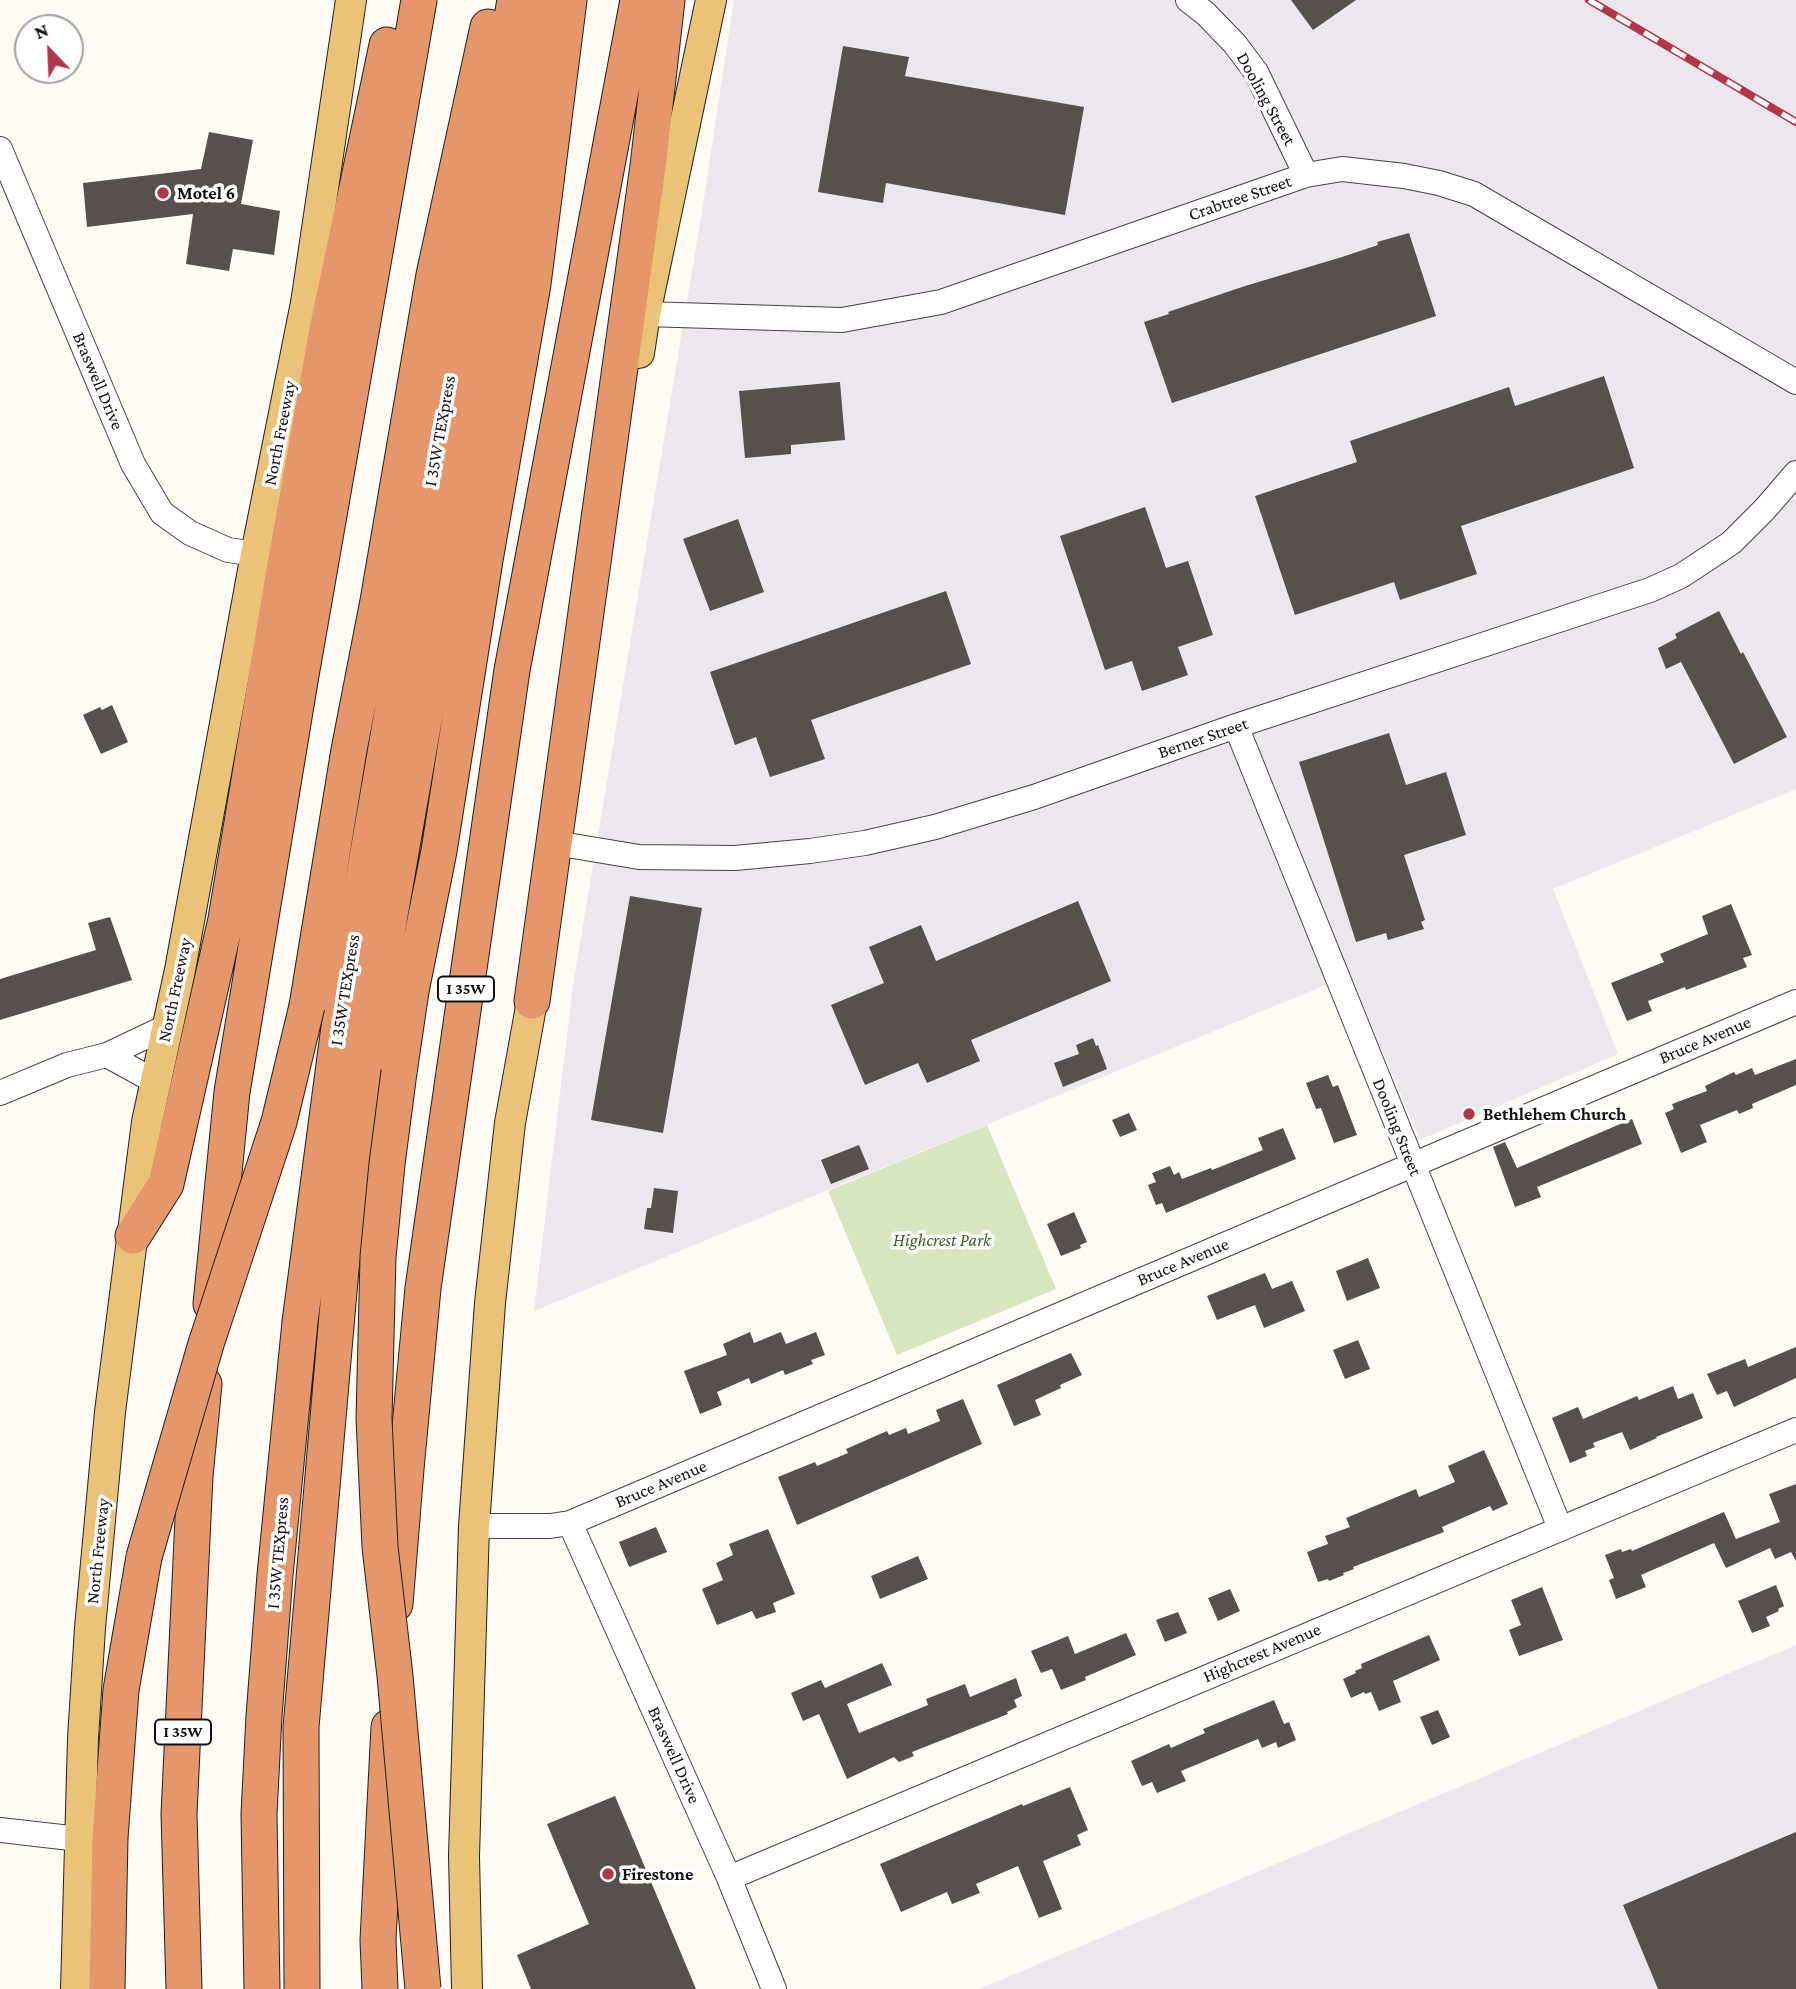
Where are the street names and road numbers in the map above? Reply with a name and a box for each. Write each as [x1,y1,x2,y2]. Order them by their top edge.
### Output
street label: Dooling Street [1232,49,1300,149]
street label: Crabtree Street [1186,170,1294,226]
street label: Braswell Drive [68,329,128,433]
street label: I 35W TEXpress [420,374,460,488]
street label: North Freeway [259,379,301,487]
street label: Berner Street [1155,713,1251,763]
street label: I 35W TEXpress [326,933,364,1047]
street label: North Freeway [153,936,197,1044]
road number: I 35W [438,976,494,1001]
street label: Bruce Avenue [1656,1011,1754,1069]
street label: Dooling Street [1368,1075,1426,1179]
street label: Bruce Avenue [1134,1233,1232,1291]
street label: Bruce Avenue [612,1455,710,1513]
street label: I 35W TEXpress [262,1496,294,1610]
street label: North Freeway [82,1497,114,1605]
street label: Highcrest Avenue [1200,1619,1324,1687]
street label: Braswell Drive [643,1703,705,1807]
road number: I 35W [155,1720,211,1744]

